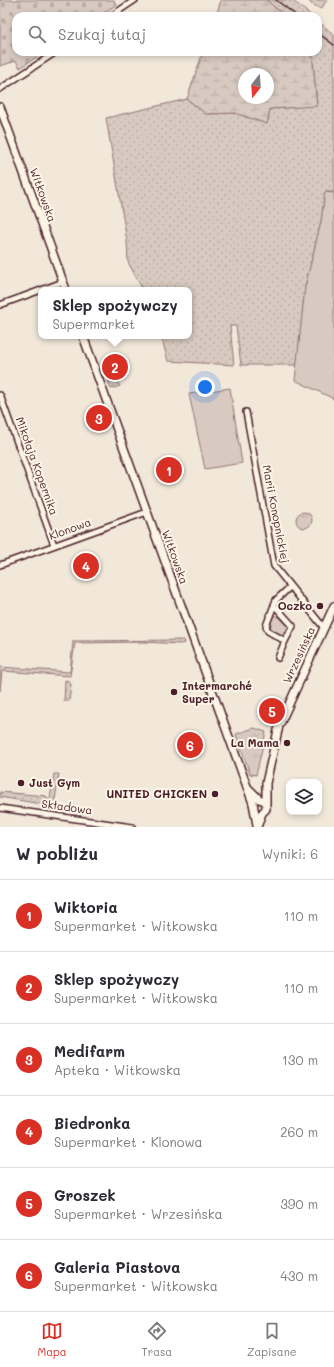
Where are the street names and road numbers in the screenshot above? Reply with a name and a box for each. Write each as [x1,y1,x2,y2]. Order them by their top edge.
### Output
street label: Witkowska [27,166,60,224]
street label: Mikołaja Kopernika [13,415,62,517]
street label: Marii Konopnickiej [260,464,293,564]
street label: Klonowa [47,514,93,543]
street label: Witkowska [159,528,192,586]
street label: Wrzesińska [279,624,318,686]
street label: Składowa [41,796,94,818]

